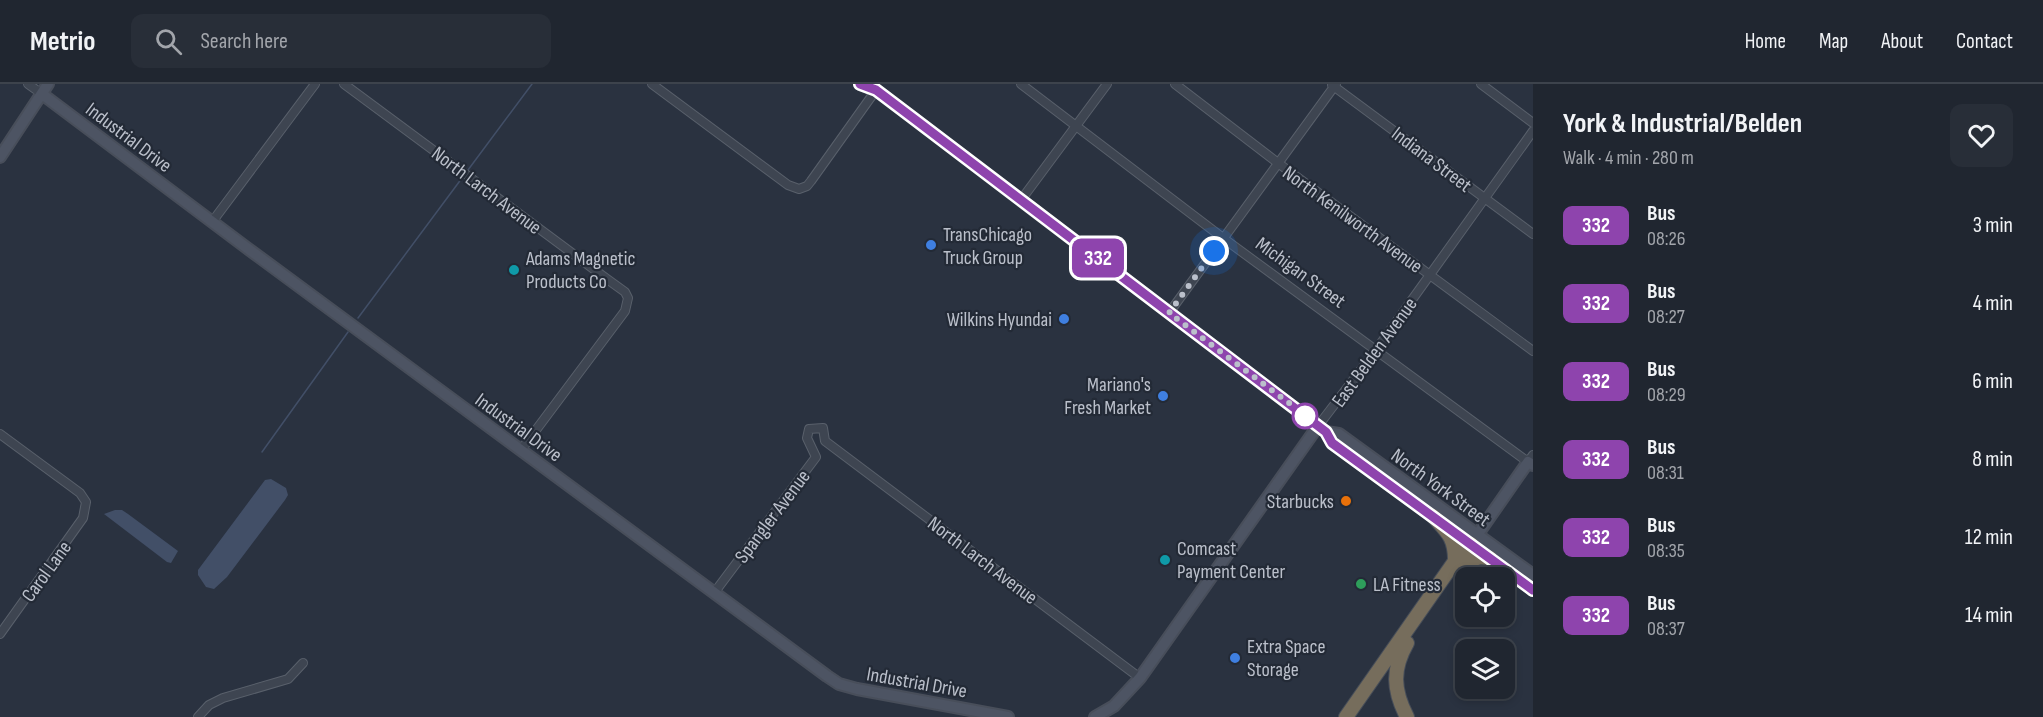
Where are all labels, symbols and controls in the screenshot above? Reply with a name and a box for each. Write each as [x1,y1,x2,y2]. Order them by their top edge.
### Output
search box [131,14,551,68]
text: Metrio [30,25,95,58]
icon: search [152,25,185,58]
text: Search here [200,28,288,55]
text: Home [1745,29,1786,54]
text: Map [1819,29,1848,54]
text: About [1881,29,1923,54]
text: Contact [1956,29,2013,54]
street label: Industrial Drive [81,98,176,178]
button: heart [1950,104,2013,167]
text: York & Industrial/Belden [1563,107,1802,140]
street label: Indiana Street [1387,122,1476,198]
street label: North Larch Avenue [427,142,546,240]
text: Walk · 4 min · 280 m [1563,146,1694,170]
street label: North Kenilworth Avenue [1278,161,1427,279]
text: Bus [1647,200,1676,227]
text: 3 min [1973,212,2013,239]
text: 332 [1582,213,1610,238]
place label: TransChicago Truck Group [943,223,1032,270]
text: 08:26 [1647,227,1685,251]
street label: Michigan Street [1251,232,1350,313]
your location [1199,236,1229,266]
marker: TransChicago Truck Group [924,238,938,252]
line badge: 332 [1064,238,1132,278]
text: 332 [1084,246,1112,271]
place label: Adams Magnetic Products Co [525,247,635,294]
marker: Adams Magnetic Products Co [507,263,521,277]
text: Bus [1647,278,1676,305]
text: 4 min [1973,290,2013,317]
text: 332 [1582,291,1610,316]
street label: East Belden Avenue [1327,293,1423,412]
text: 08:27 [1647,305,1685,329]
place label: Wilkins Hyundai [947,308,1052,332]
marker: Wilkins Hyundai [1057,312,1071,326]
text: Bus [1647,356,1676,383]
text: 6 min [1972,368,2013,395]
text: 332 [1582,369,1610,394]
place label: Mariano's Fresh Market [1064,373,1151,420]
text: 08:29 [1647,383,1686,407]
street label: Industrial Drive [470,388,567,467]
marker: Mariano's Fresh Market [1156,389,1170,403]
unlabelled marker [1292,403,1318,429]
text: Bus [1647,434,1676,461]
street label: North York Street [1386,444,1495,532]
text: 8 min [1972,446,2013,473]
text: 332 [1582,447,1610,472]
text: 08:31 [1647,461,1684,485]
street label: Spangler Avenue [730,465,816,568]
place label: Starbucks [1267,490,1334,514]
marker: Starbucks [1339,494,1353,508]
street label: North Larch Avenue [923,512,1042,610]
text: Bus [1647,512,1676,539]
text: 12 min [1965,524,2013,551]
text: 332 [1582,525,1610,550]
street label: Carol Lane [17,536,77,607]
place label: Comcast Payment Center [1177,537,1286,584]
text: 08:35 [1647,539,1685,563]
marker: Comcast Payment Center [1158,553,1172,567]
map controls [1455,567,1515,699]
button: locate [1455,567,1515,627]
place label: LA Fitness [1373,573,1441,597]
marker: LA Fitness [1354,577,1368,591]
text: Bus [1647,590,1676,617]
text: 14 min [1965,602,2013,629]
text: 332 [1582,603,1610,628]
text: 08:37 [1647,617,1685,641]
place label: Extra Space Storage [1247,635,1326,682]
button: layers [1455,639,1515,699]
marker: Extra Space Storage [1228,651,1242,665]
street label: Industrial Drive [865,662,969,704]

